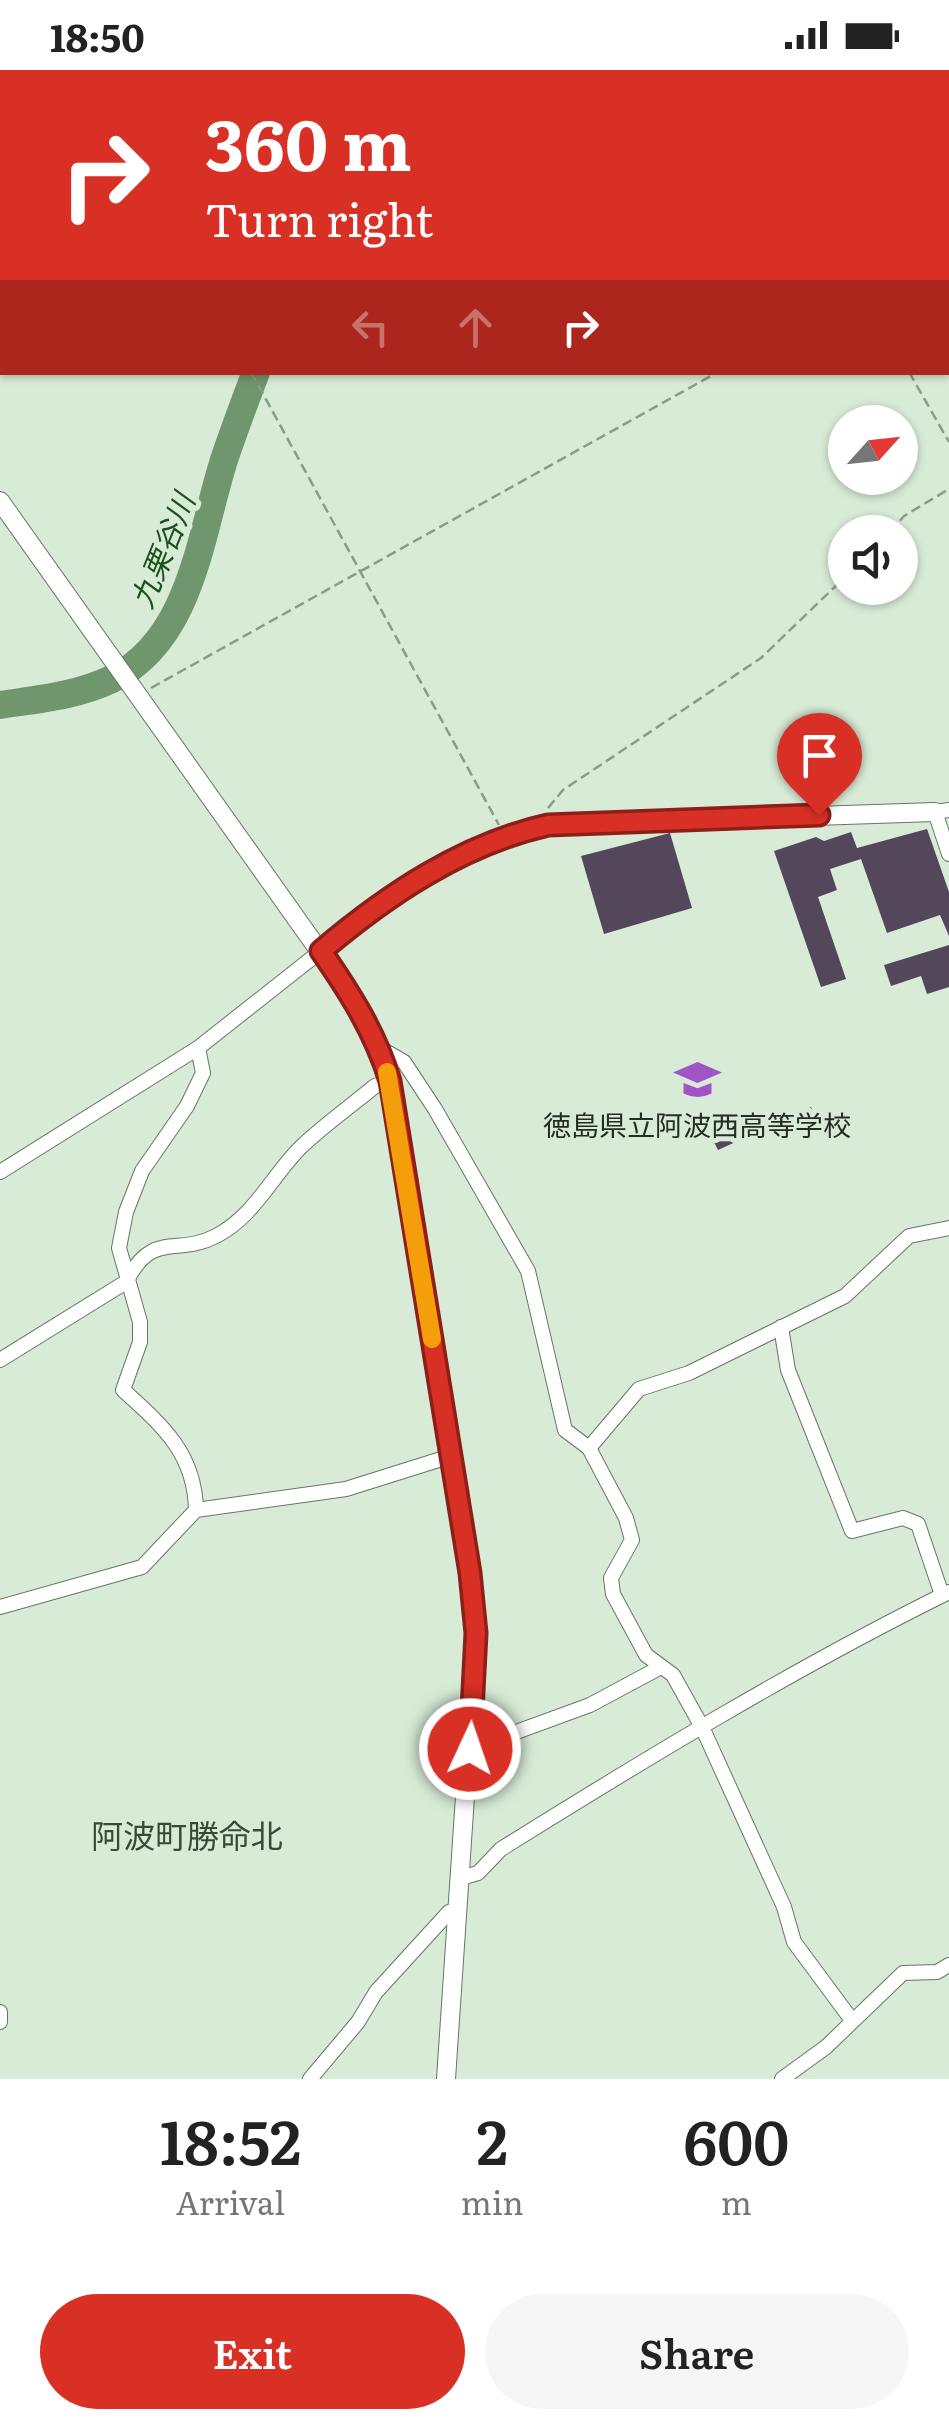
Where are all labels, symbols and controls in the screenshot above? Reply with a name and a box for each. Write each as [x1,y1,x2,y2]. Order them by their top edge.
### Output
text: 18:50 [50,7,145,64]
text: 360 m [205,89,412,193]
icon: right [40,110,170,240]
text: Turn right [205,184,433,251]
icon: left [343,300,398,355]
icon: ahead [448,300,503,355]
icon: right [553,300,608,355]
north arrow [828,405,918,495]
map controls [828,405,918,605]
water label: 九栗谷川 [118,483,205,614]
button: sound [828,515,918,605]
pin [777,713,862,816]
icon: arrive [792,728,847,783]
school or university icon: 徳島県立阿波西高等学校 [673,1055,721,1103]
place label: 徳島県立阿波西高等学校 [543,1103,851,1145]
position arrow [418,1697,522,1801]
district label: 阿波町勝命北 [91,1810,283,1858]
text: 18:52 [160,2094,301,2183]
text: 2 [477,2094,508,2183]
text: 600 [683,2094,789,2183]
text: Arrival [176,2177,285,2225]
text: min [461,2177,524,2225]
text: m [721,2177,752,2225]
button: Exit [40,2294,465,2409]
button: Share [485,2294,909,2409]

